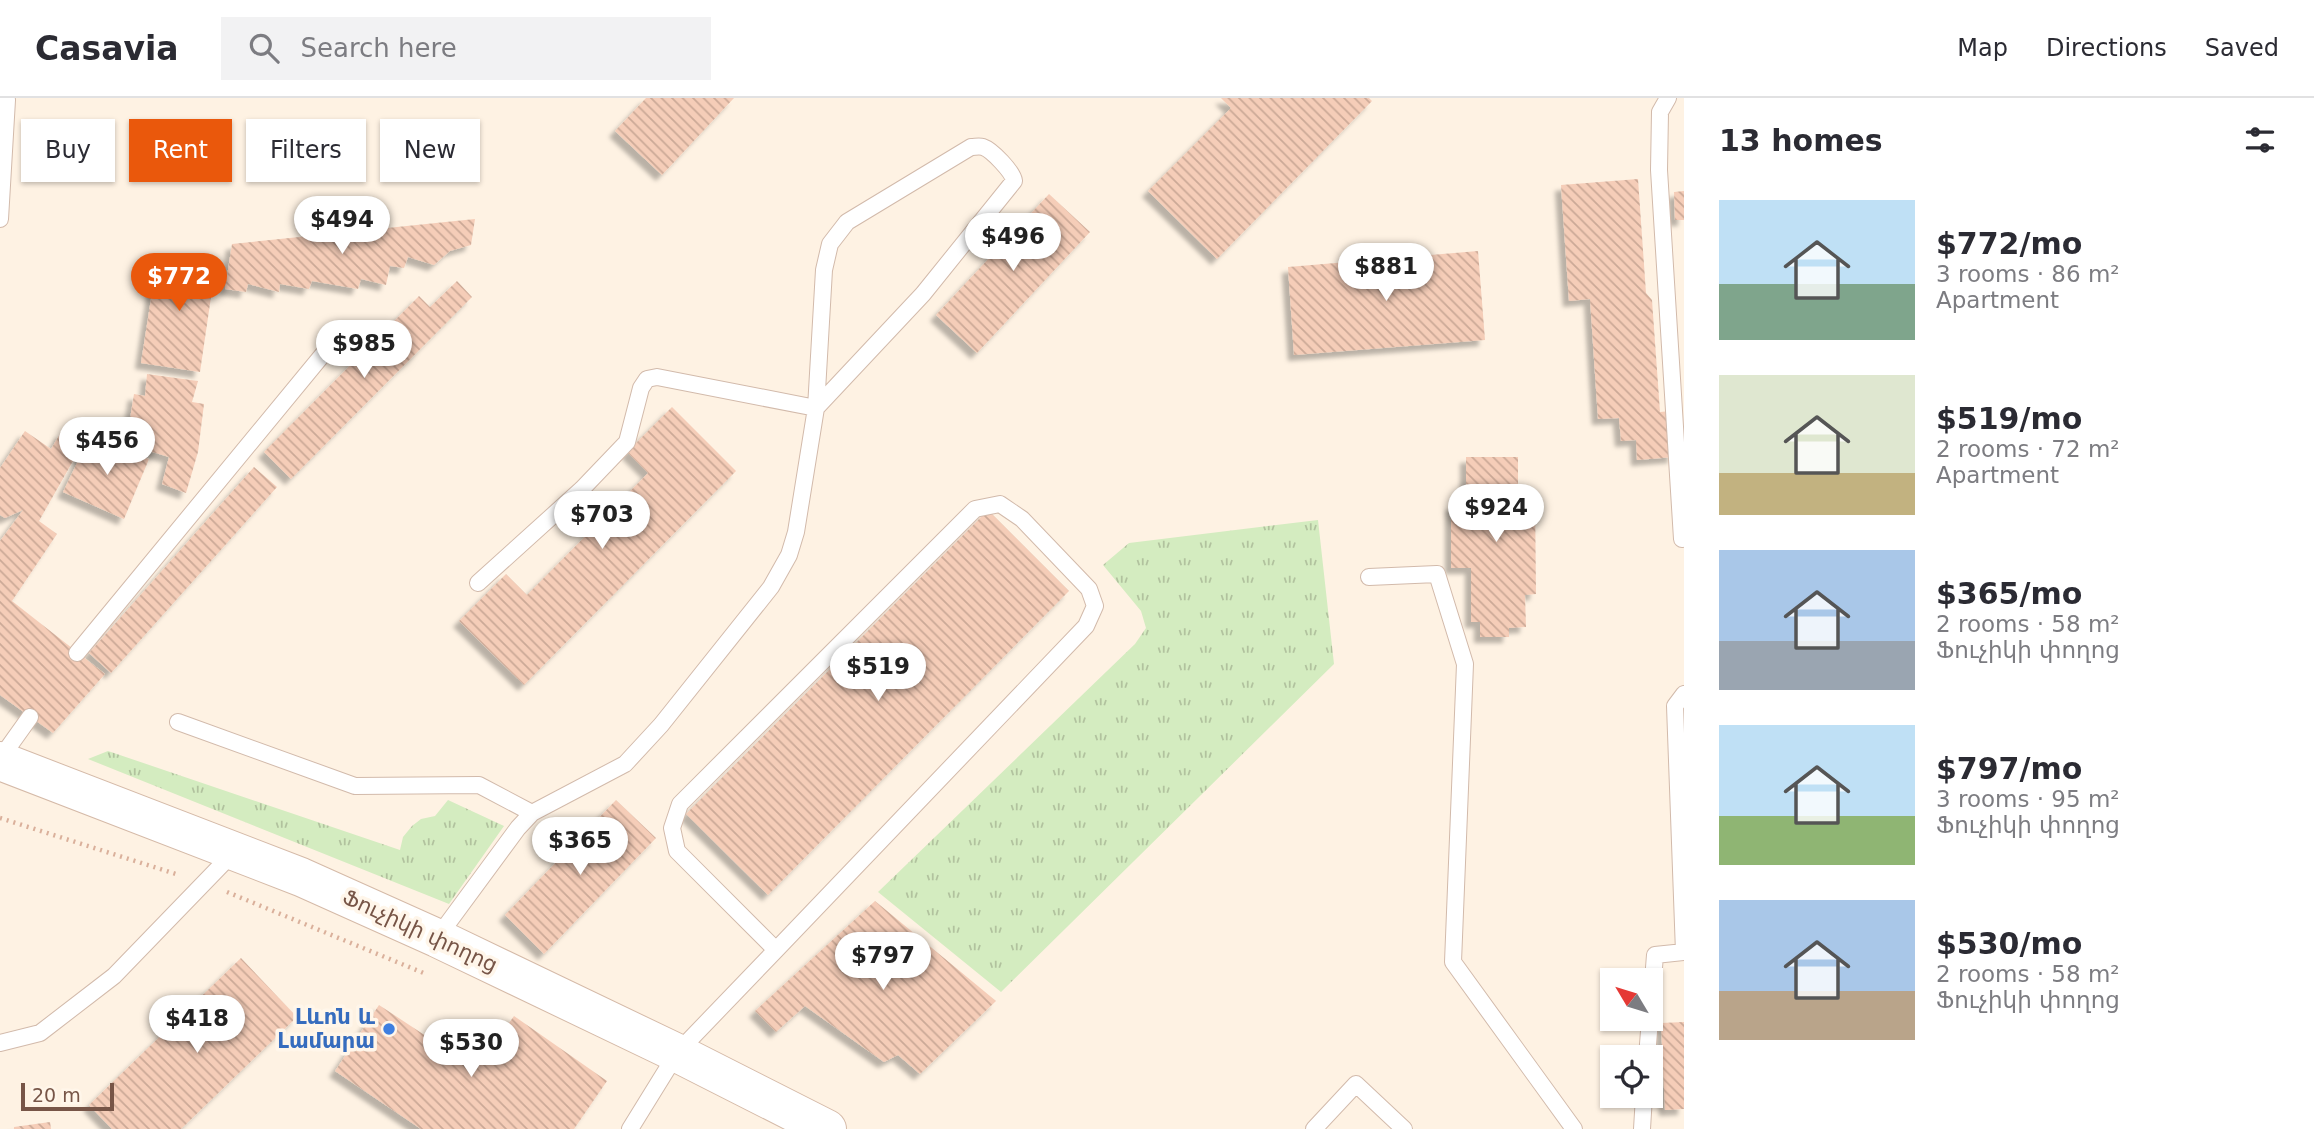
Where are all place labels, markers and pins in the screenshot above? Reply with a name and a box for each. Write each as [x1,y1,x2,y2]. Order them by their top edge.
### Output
pin: $494 [301,197,383,256]
pin: $496 [972,214,1054,273]
pin: $881 [1345,244,1427,303]
pin: $772 [138,254,220,313]
pin: $985 [323,320,405,380]
pin: $456 [66,418,148,477]
pin: $924 [1455,484,1537,544]
pin: $703 [561,491,643,551]
pin: $519 [837,644,919,703]
pin: $365 [539,818,621,877]
pin: $797 [842,932,924,992]
pin: $418 [156,996,238,1055]
place label: Լևոն և Լամարա [277,1005,375,1053]
pin: $530 [430,1020,512,1079]
marker: Լևոն և Լամարա [381,1021,397,1037]

